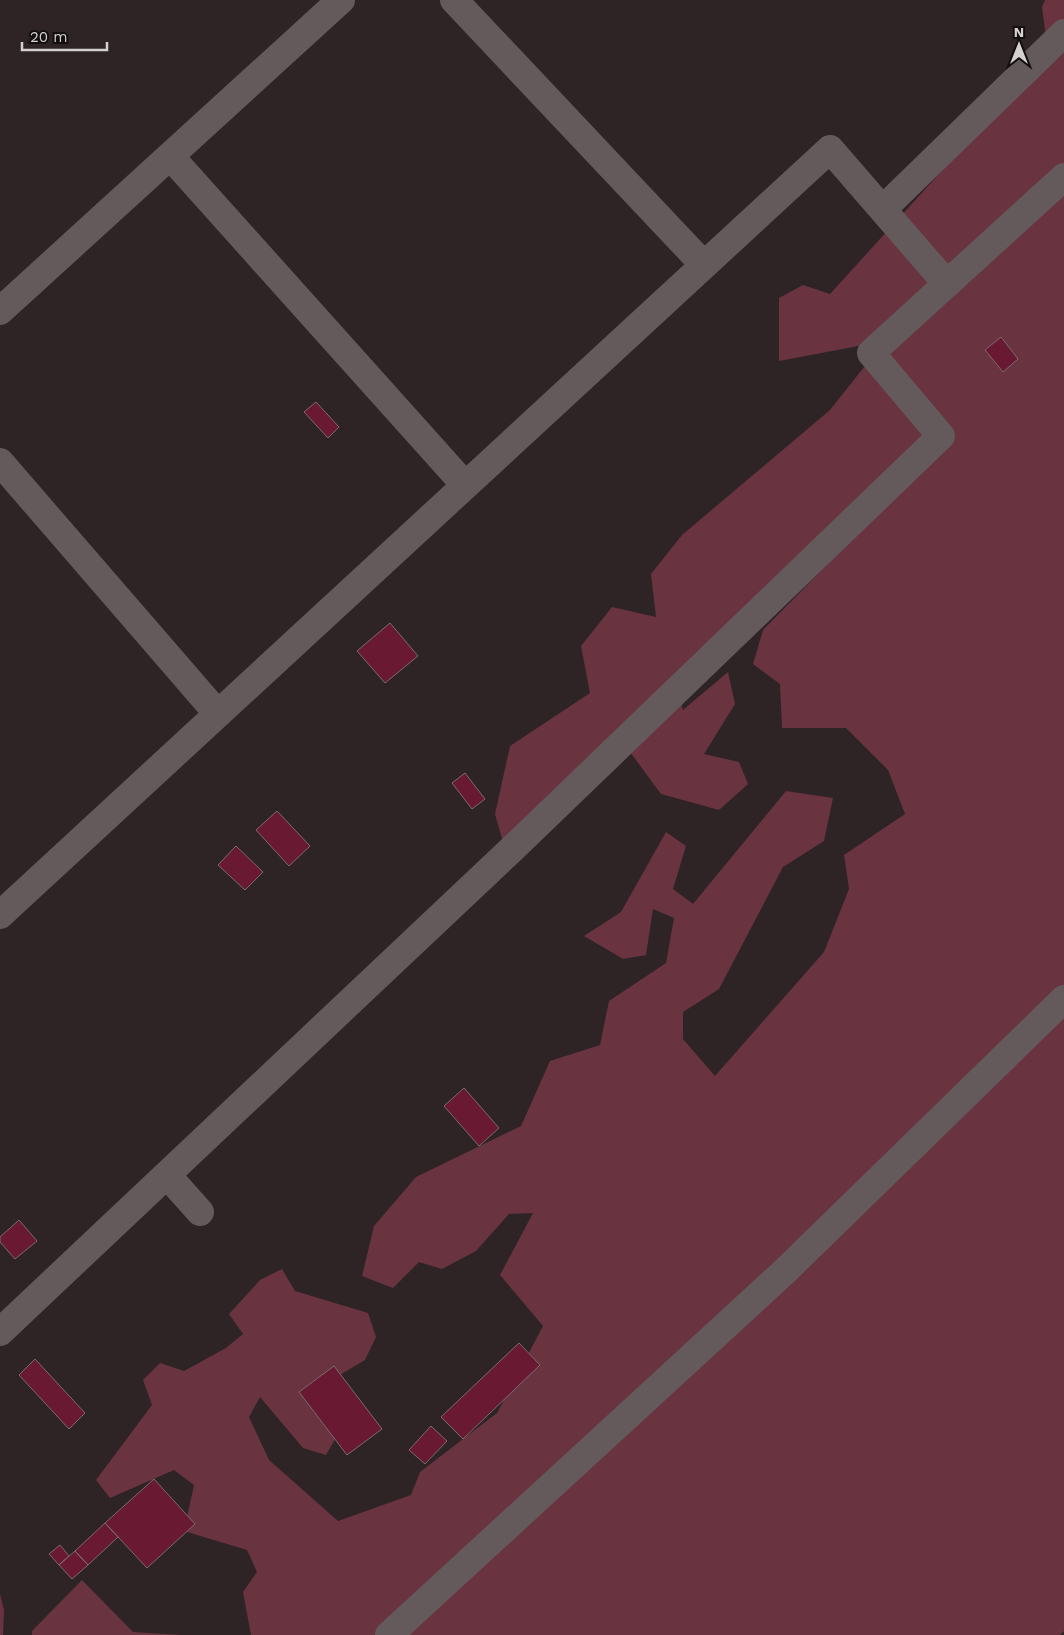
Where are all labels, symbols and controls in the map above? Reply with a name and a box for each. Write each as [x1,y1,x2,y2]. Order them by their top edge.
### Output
scale bar [22,20,108,52]
north arrow [994,20,1044,70]
text: N [1014,24,1024,40]
text: 20 m [30,28,68,46]

